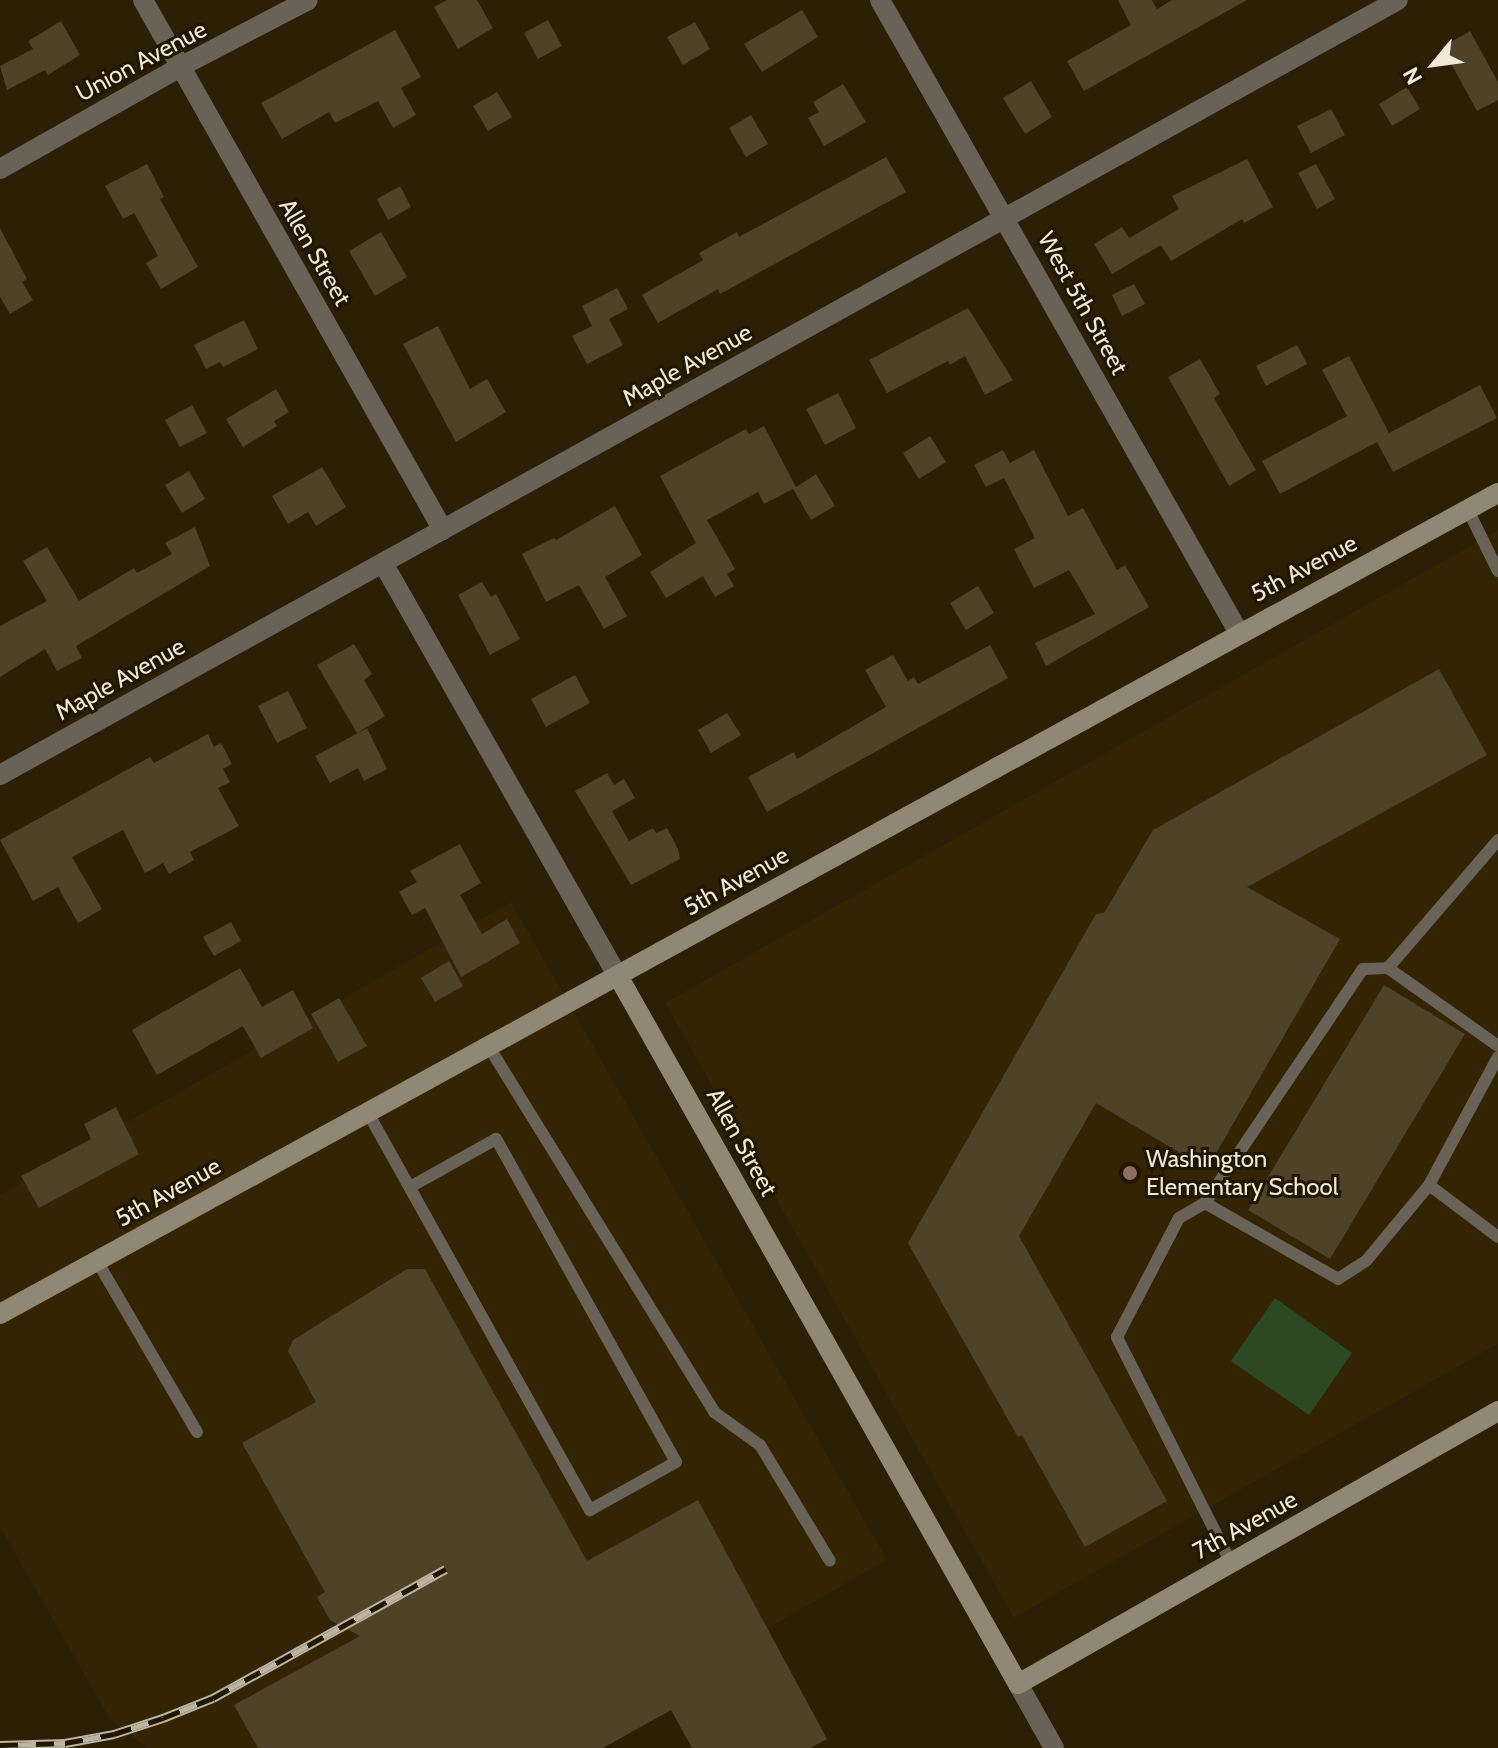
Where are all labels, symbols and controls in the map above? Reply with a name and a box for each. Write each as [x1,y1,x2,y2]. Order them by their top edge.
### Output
street label: Union Avenue [71,15,211,107]
north arrow [1394,24,1474,104]
text: N [1397,63,1428,89]
street label: Allen Street [273,193,357,311]
street label: West 5th Street [1032,227,1134,379]
street label: Maple Avenue [617,318,757,412]
street label: 5th Avenue [1246,528,1362,608]
street label: Maple Avenue [50,632,190,726]
street label: 5th Avenue [678,840,794,922]
street label: Allen Street [701,1083,783,1201]
place label: Washington Elementary School [1146,1145,1338,1201]
street label: 5th Avenue [110,1151,226,1233]
marker: Washington Elementary School [1121,1164,1139,1182]
street label: 7th Avenue [1188,1485,1302,1565]

